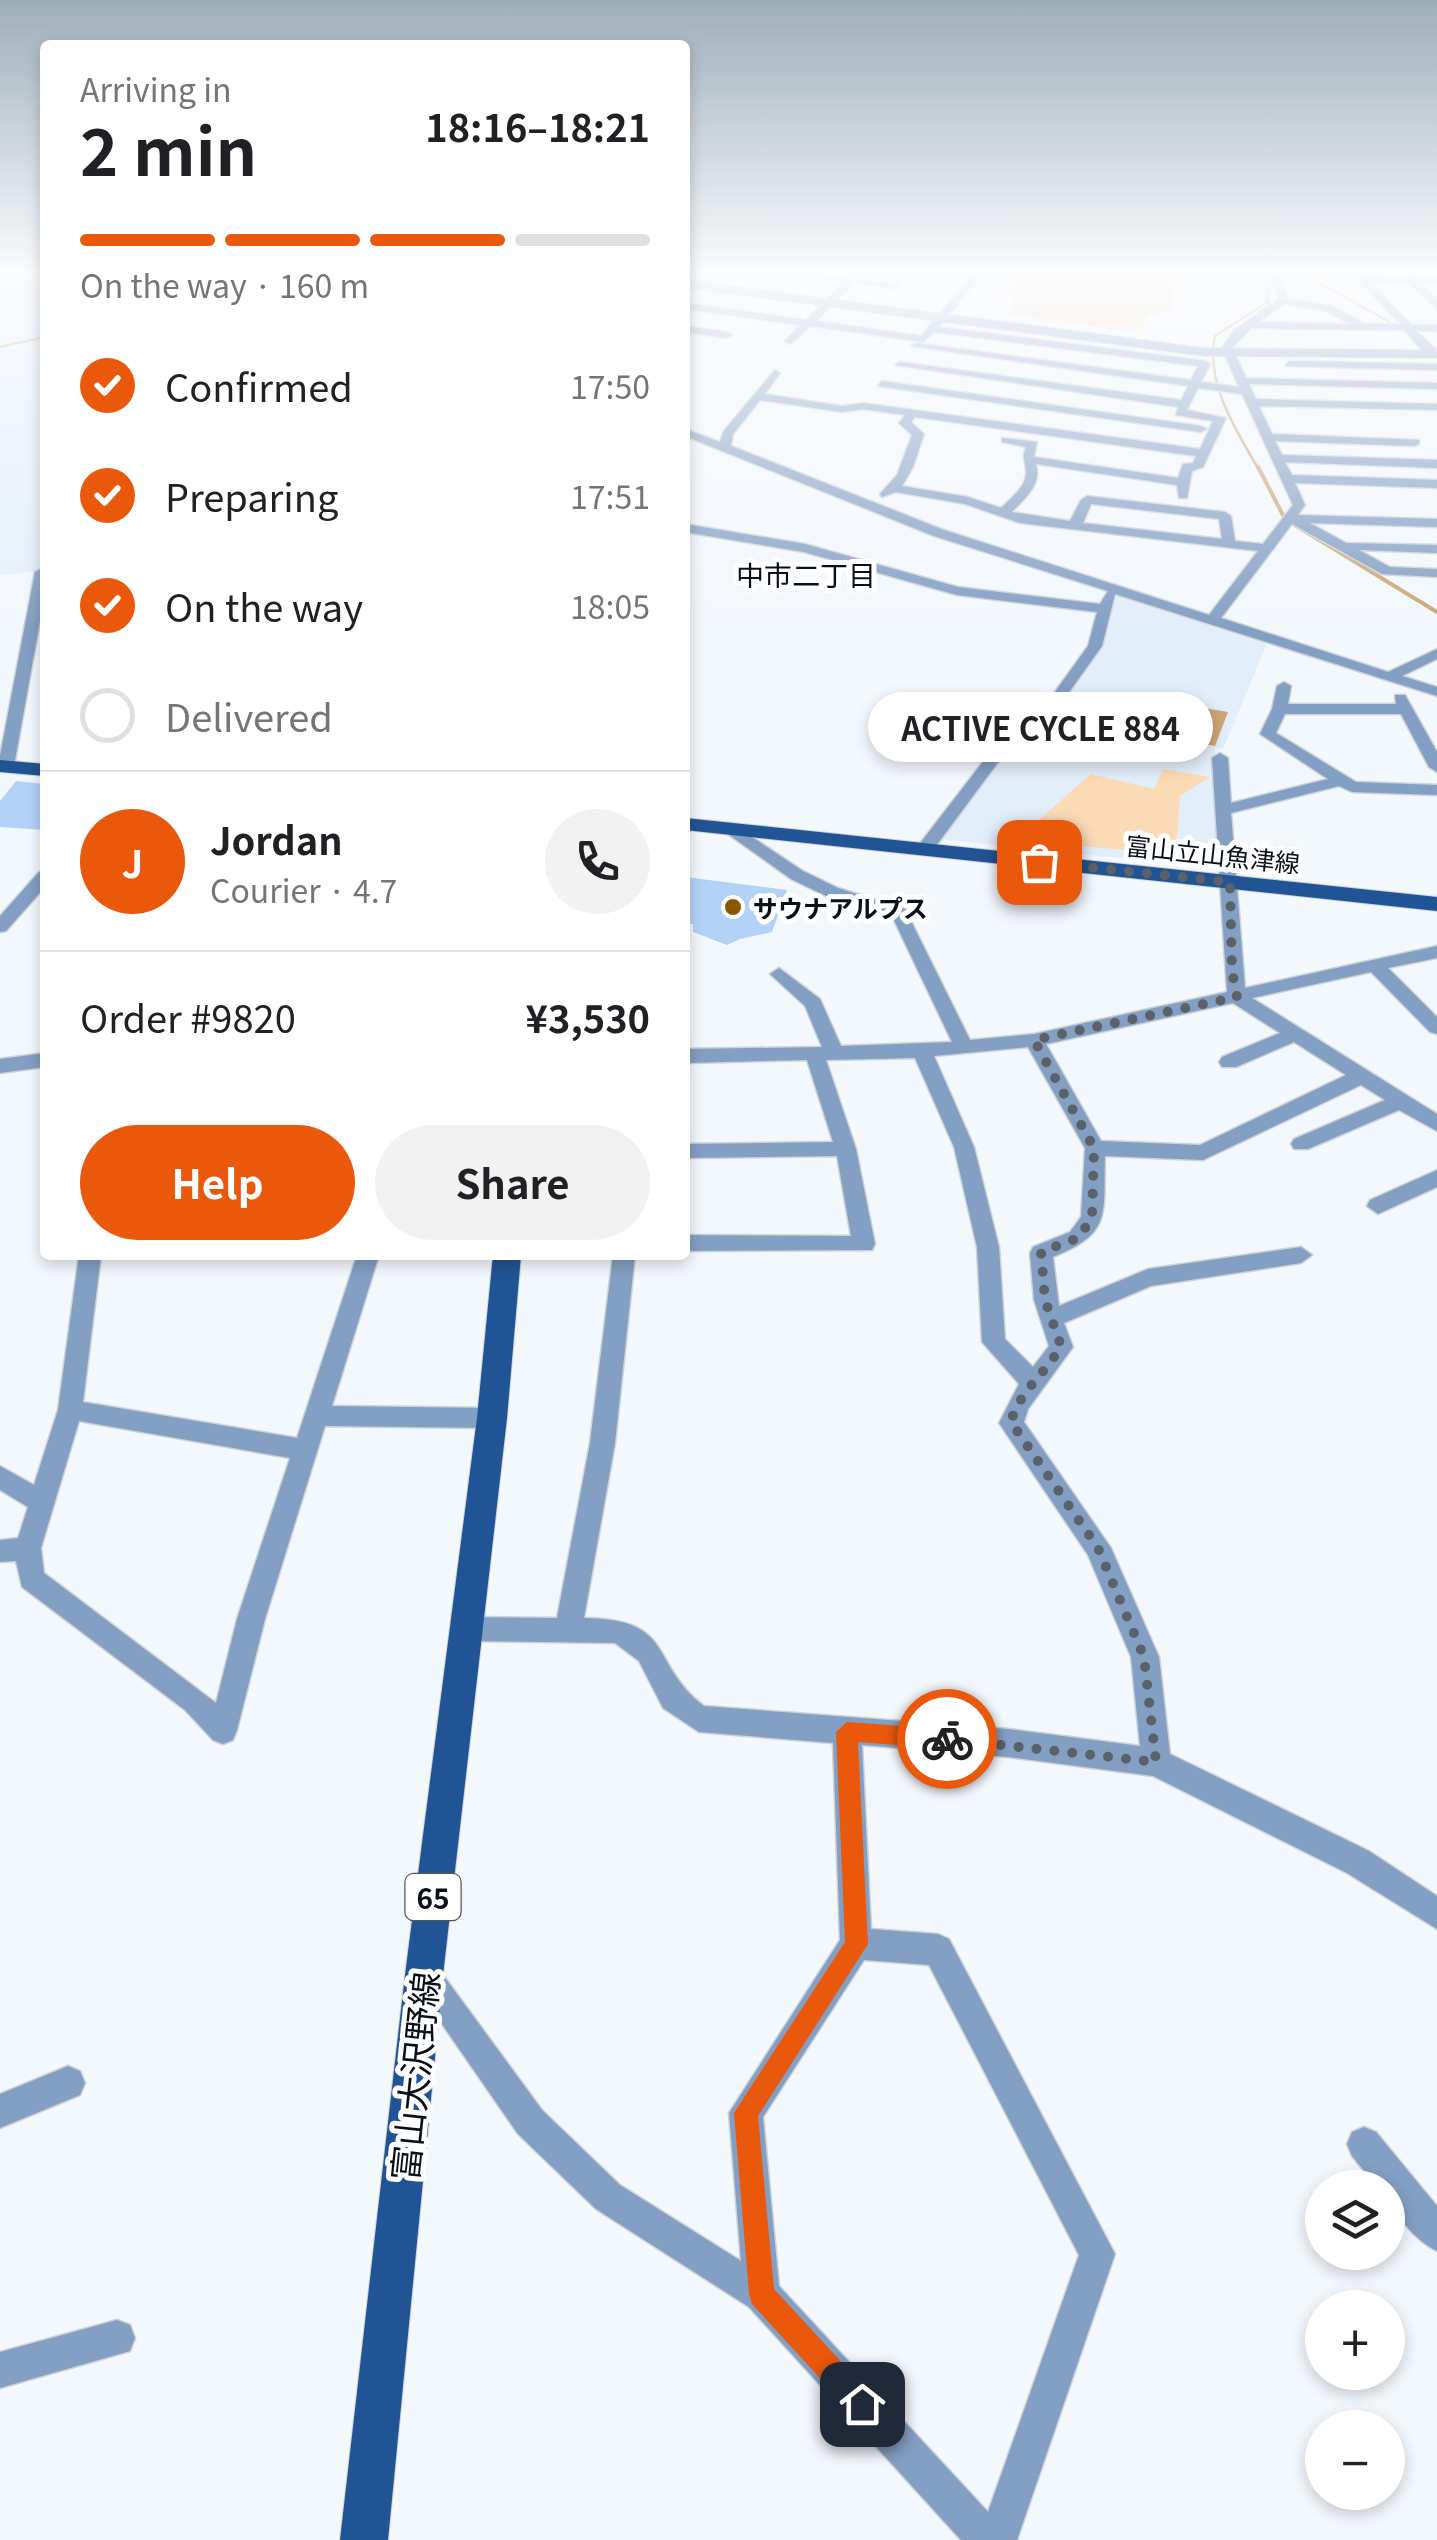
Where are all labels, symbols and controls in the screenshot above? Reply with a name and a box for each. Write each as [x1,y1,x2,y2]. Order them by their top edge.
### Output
text: Arriving in [80,65,232,111]
text: 18:16–18:21 [425,98,650,153]
text: 2 min [80,101,257,195]
text: On the way · 160 m [80,261,369,307]
icon: check [80,358,135,413]
text: Confirmed [165,358,353,413]
text: 17:50 [570,362,650,408]
icon: check [80,468,135,523]
text: Preparing [165,468,338,523]
text: 17:51 [570,472,650,518]
district label: 中市二丁目 [736,554,876,594]
icon: check [80,578,135,633]
text: On the way [165,578,363,633]
text: 18:05 [570,582,650,628]
text: Delivered [165,688,333,743]
callout: ACTIVE CYCLE 884 [866,692,1212,762]
text: ACTIVE CYCLE 884 [901,704,1180,750]
button: phone [545,809,650,914]
text: Jordan [210,811,343,866]
pin [997,820,1082,905]
street label: 富山立山魚津線 [1124,826,1302,880]
text: J [122,834,143,889]
icon: bag [1012,835,1067,890]
text: Courier · 4.7 [210,866,397,912]
place label: サウナアルプス [753,889,928,925]
marker: サウナアルプス [722,896,744,918]
text: Order #9820 [80,989,296,1044]
text: ¥3,530 [526,989,650,1044]
button: Help [80,1125,355,1240]
button: Share [375,1125,650,1240]
courier [897,1689,997,1789]
icon: bike [920,1712,975,1767]
road number: 65 [406,1874,460,1920]
street label: 富山大沢野線 [377,1969,449,2183]
map controls [1305,2170,1405,2510]
button: layers [1305,2170,1405,2270]
button: + [1305,2290,1405,2390]
pin [820,2362,905,2447]
icon: home [835,2377,890,2432]
button: − [1305,2410,1405,2510]

